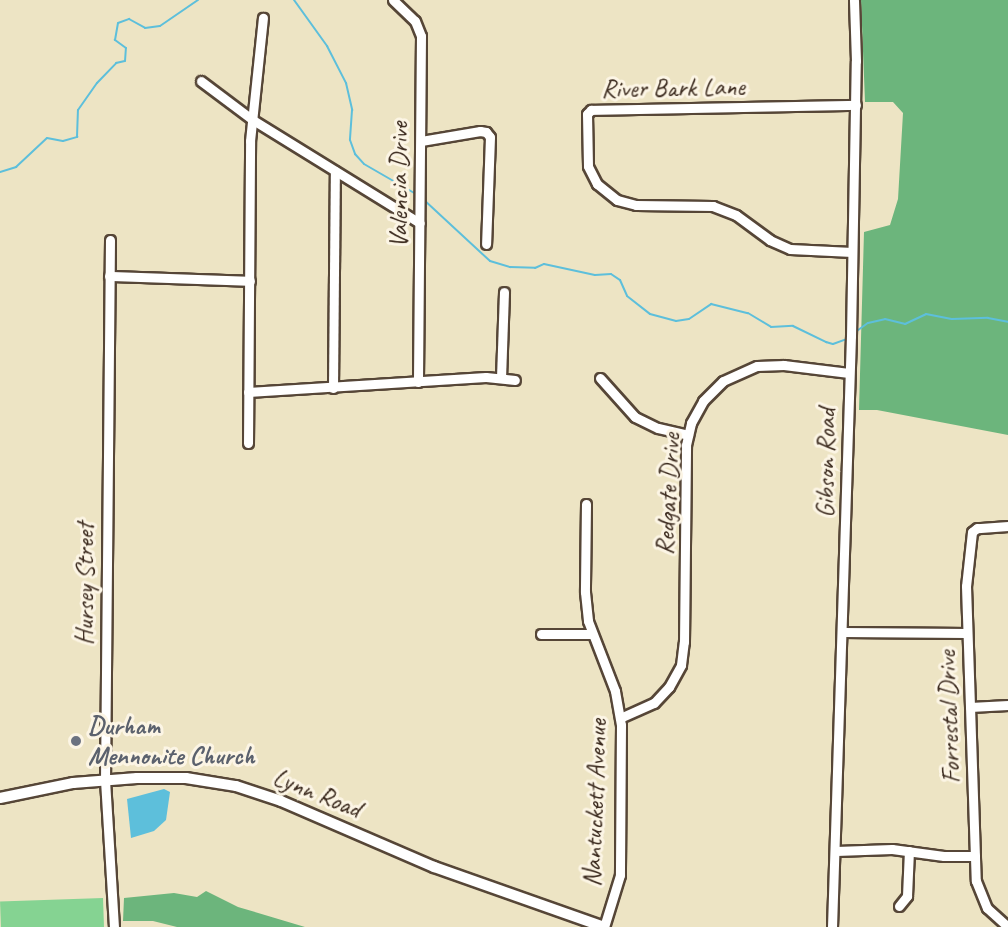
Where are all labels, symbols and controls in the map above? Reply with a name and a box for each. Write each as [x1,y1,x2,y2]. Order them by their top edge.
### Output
street label: River Bark Lane [601,71,745,105]
street label: Valencia Drive [383,122,415,248]
street label: Gibson Road [809,408,843,518]
street label: Redgate Drive [649,432,687,556]
street label: Hursey Street [69,523,101,645]
street label: Forrestal Drive [931,650,967,784]
place label: Durham Mennonite Church [88,710,255,772]
street label: Nantuckett Avenue [576,719,614,887]
marker: Durham Mennonite Church [69,734,83,748]
street label: Lynn Road [268,761,366,825]

